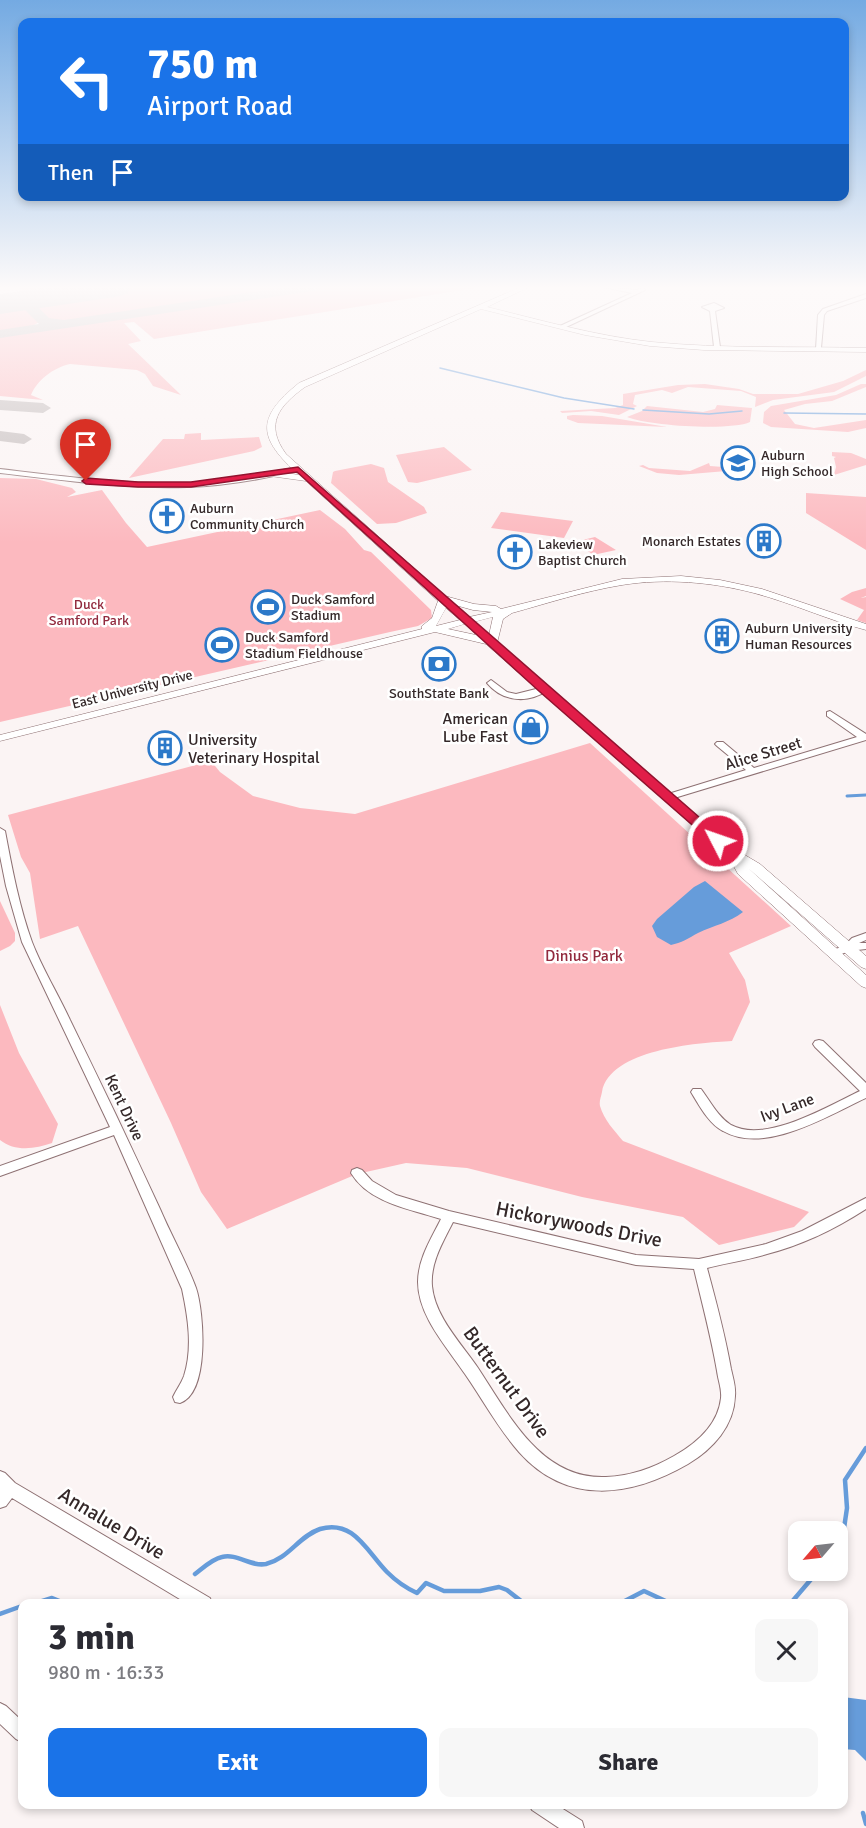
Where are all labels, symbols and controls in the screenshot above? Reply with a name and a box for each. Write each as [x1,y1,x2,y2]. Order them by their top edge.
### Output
text: 750 m [147,39,258,90]
icon: left [48,42,126,120]
text: Airport Road [147,90,293,123]
icon: arrive [106,156,139,189]
text: Then [48,159,94,186]
pin [60,419,111,481]
icon: arrive [69,428,102,461]
school or university icon: Auburn High School [720,445,756,481]
place label: Auburn High School [761,447,833,480]
church icon: Auburn Community Church [149,498,185,534]
place label: Auburn Community Church [190,500,304,533]
building icon: Monarch Estates [746,523,782,559]
place label: Monarch Estates [642,533,741,550]
church icon: Lakeview Baptist Church [497,534,533,570]
place label: Lakeview Baptist Church [538,536,627,569]
sports icon: Duck Samford Stadium [250,589,286,625]
place label: Duck Samford Stadium [291,591,375,624]
park label: Duck Samford Park [49,596,129,629]
building icon: Auburn University Human Resources [704,618,740,654]
place label: Auburn University Human Resources [745,620,853,653]
sports icon: Duck Samford Stadium Fieldhouse [204,627,240,663]
place label: Duck Samford Stadium Fieldhouse [245,629,363,662]
bank icon: SouthState Bank [421,646,457,682]
street label: East University Drive [70,666,194,713]
place label: SouthState Bank [389,685,489,702]
place label: American Lube Fast [443,709,508,747]
shop icon: American Lube Fast [513,709,549,745]
building icon: University Veterinary Hospital [147,730,183,766]
place label: University Veterinary Hospital [188,730,320,768]
street label: Alice Street [722,733,804,775]
position arrow [686,809,750,873]
park label: Dinius Park [545,946,623,966]
street label: Kent Drive [100,1071,148,1144]
street label: Ivy Lane [758,1089,817,1127]
street label: Hickorywoods Drive [494,1196,664,1253]
street label: Butternut Drive [458,1321,556,1443]
street label: Annalue Drive [54,1482,170,1565]
north arrow [788,1521,848,1581]
map controls [788,1521,848,1581]
text: 3 min [48,1615,135,1660]
button: close [755,1619,818,1682]
text: 980 m · 16:33 [48,1660,164,1685]
button: Exit [48,1728,427,1797]
button: Share [439,1728,818,1797]

